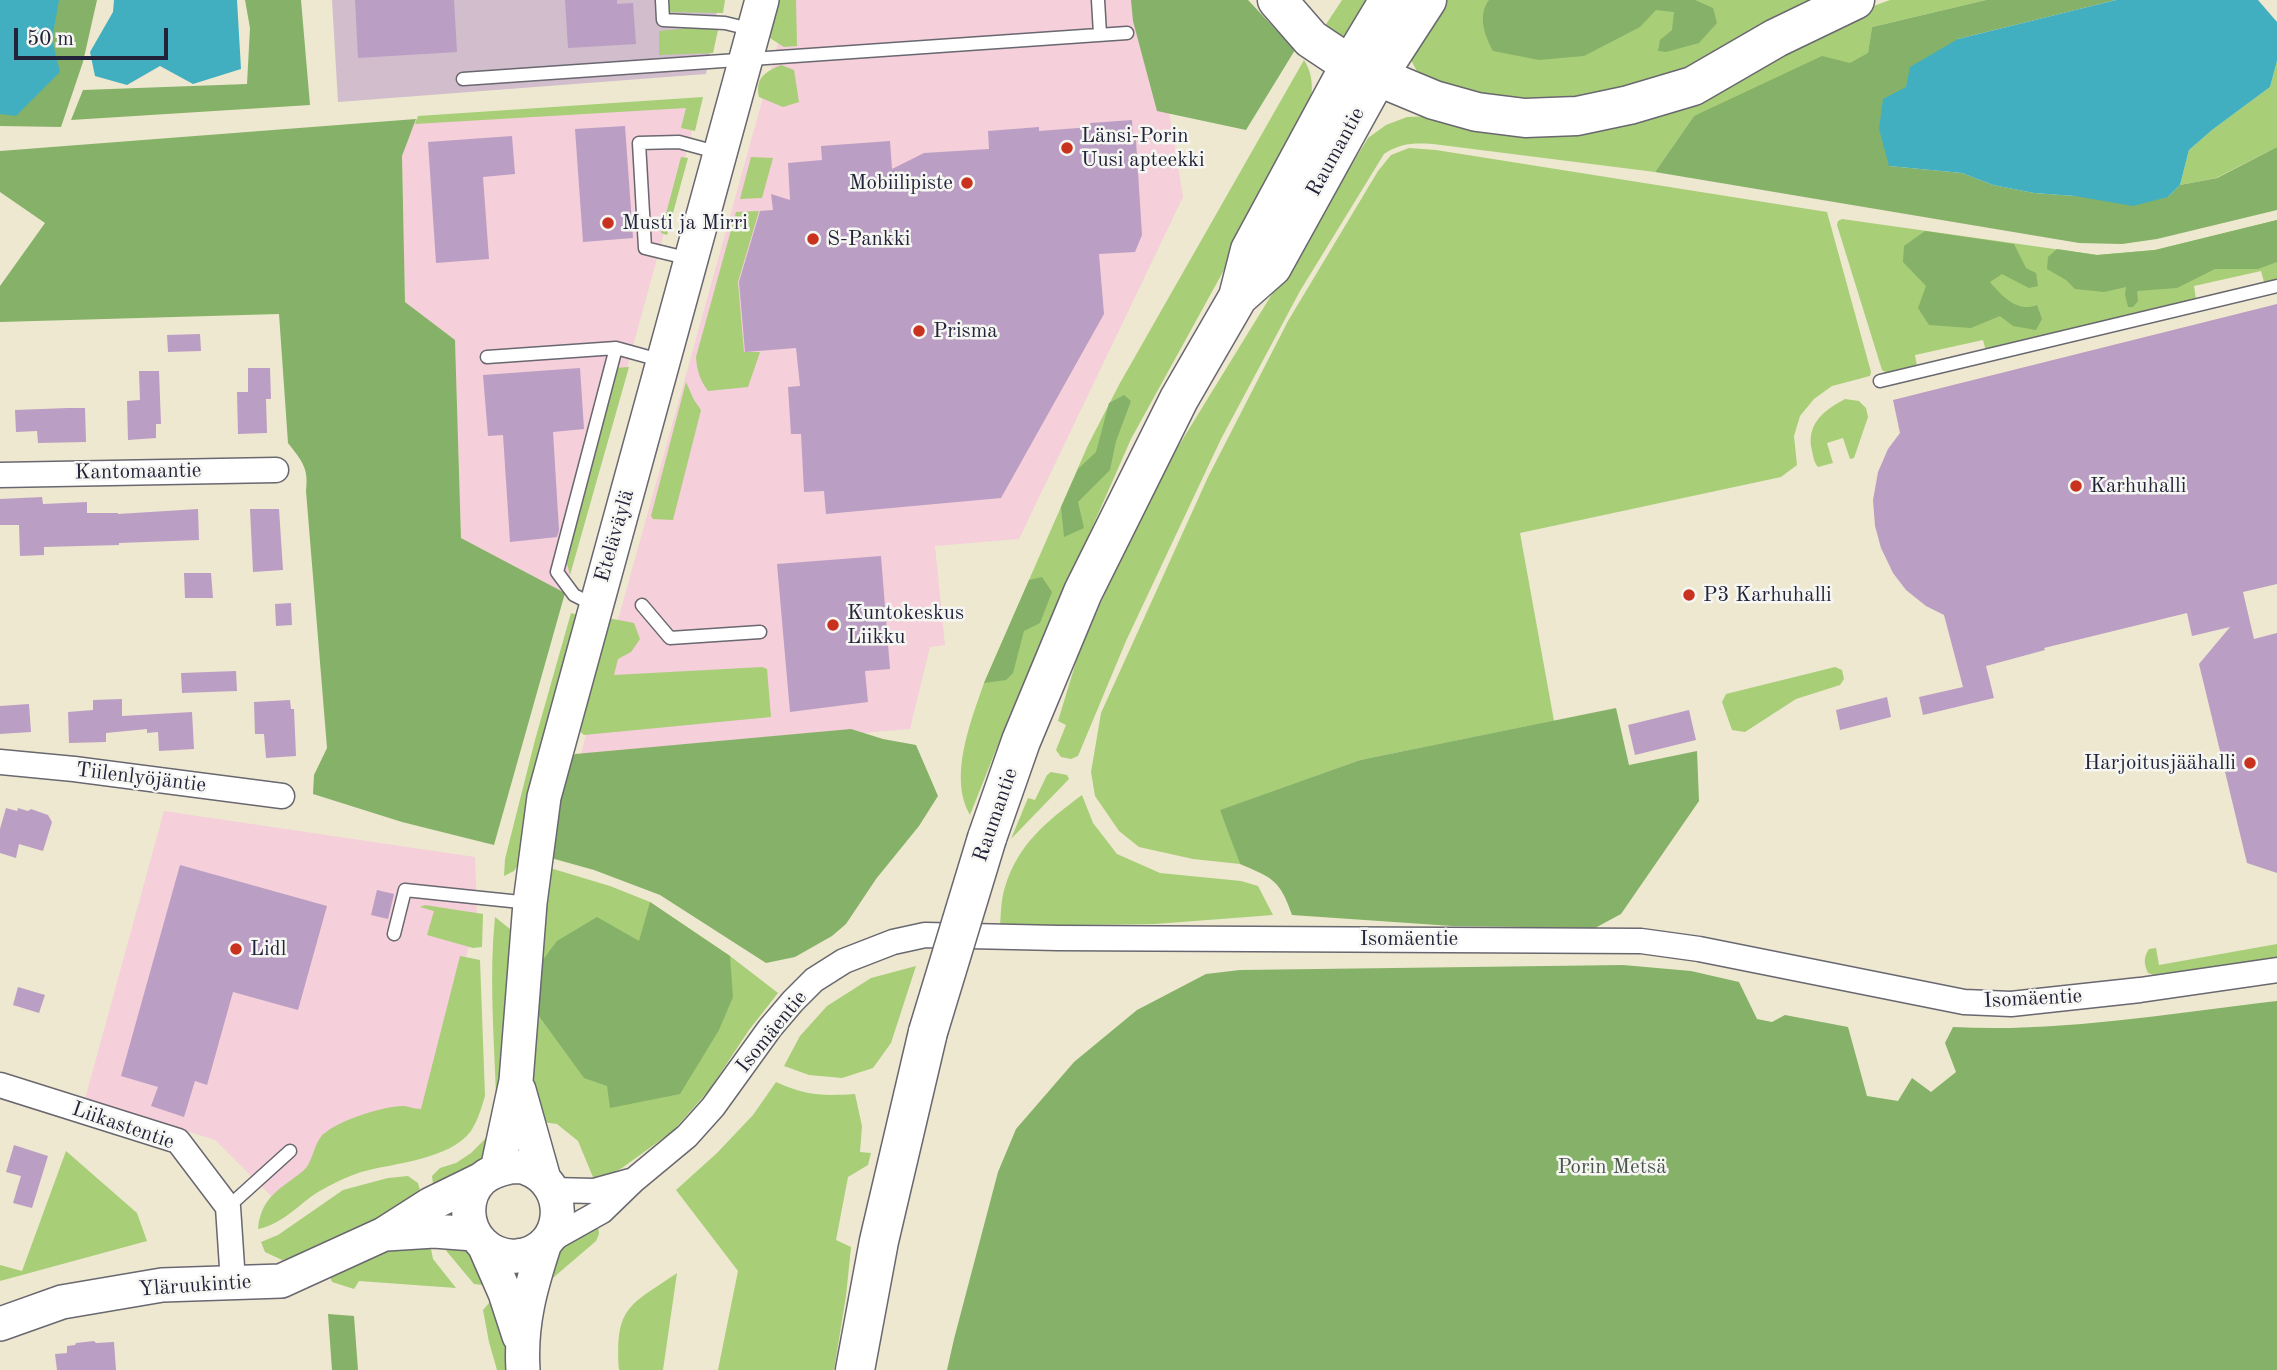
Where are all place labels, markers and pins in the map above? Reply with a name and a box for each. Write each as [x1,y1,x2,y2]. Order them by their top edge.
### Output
place label: Länsi-Porin Uusi apteekki [1081,123,1205,173]
marker: Länsi-Porin Uusi apteekki [1059,140,1075,156]
place label: Mobiilipiste [849,170,953,196]
marker: Mobiilipiste [959,175,975,191]
place label: Musti ja Mirri [622,210,748,236]
marker: Musti ja Mirri [600,215,616,231]
place label: S-Pankki [827,226,910,252]
marker: S-Pankki [805,231,821,247]
place label: Prisma [933,318,998,344]
marker: Prisma [911,323,927,339]
place label: Karhuhalli [2090,473,2186,499]
marker: Karhuhalli [2068,478,2084,494]
place label: P3 Karhuhalli [1703,582,1832,608]
marker: P3 Karhuhalli [1681,587,1697,603]
place label: Kuntokeskus Liikku [847,600,964,650]
marker: Kuntokeskus Liikku [825,617,841,633]
place label: Harjoitusjäähalli [2084,750,2236,776]
marker: Harjoitusjäähalli [2242,755,2258,771]
place label: Lidl [250,936,286,962]
marker: Lidl [228,941,244,957]

